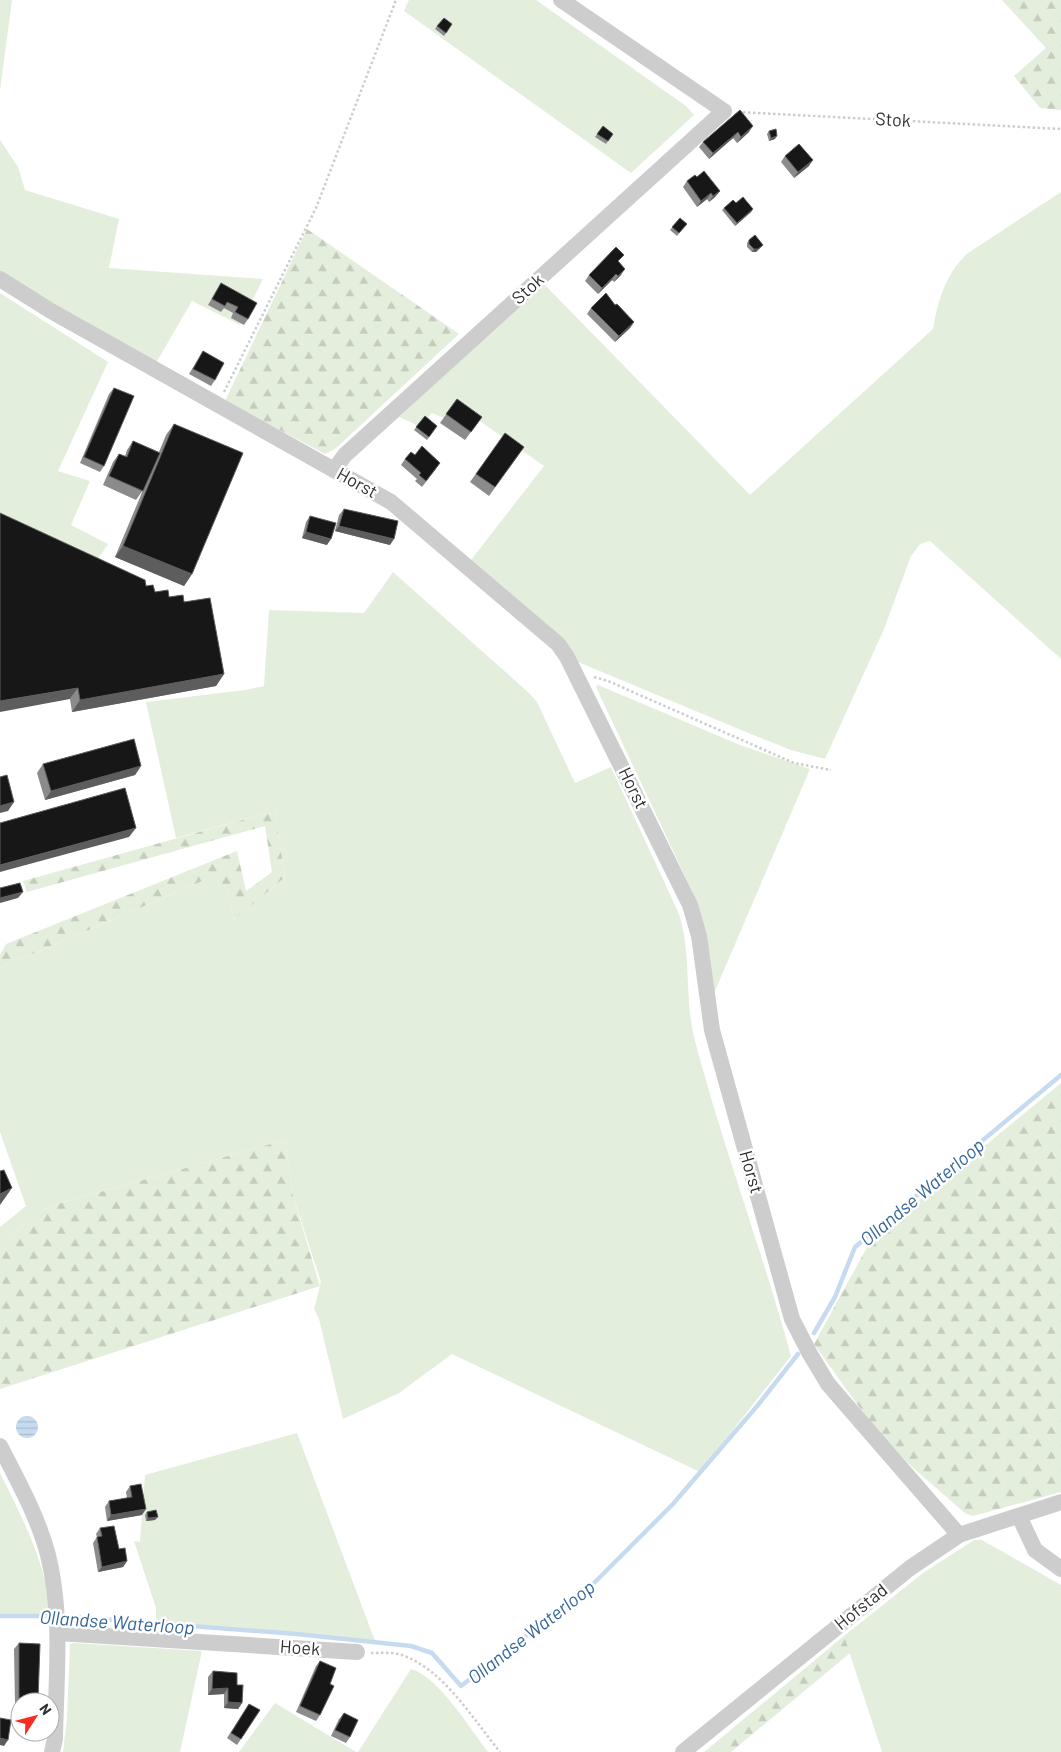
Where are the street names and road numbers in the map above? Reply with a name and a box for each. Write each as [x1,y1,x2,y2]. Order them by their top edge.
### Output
street label: Stok [875,107,911,131]
street label: Stok [507,268,548,308]
street label: Horst [333,462,382,502]
street label: Horst [615,763,653,812]
street label: Horst [735,1148,769,1196]
street label: Hofstad [829,1578,891,1634]
street label: Hoek [279,1635,321,1659]

